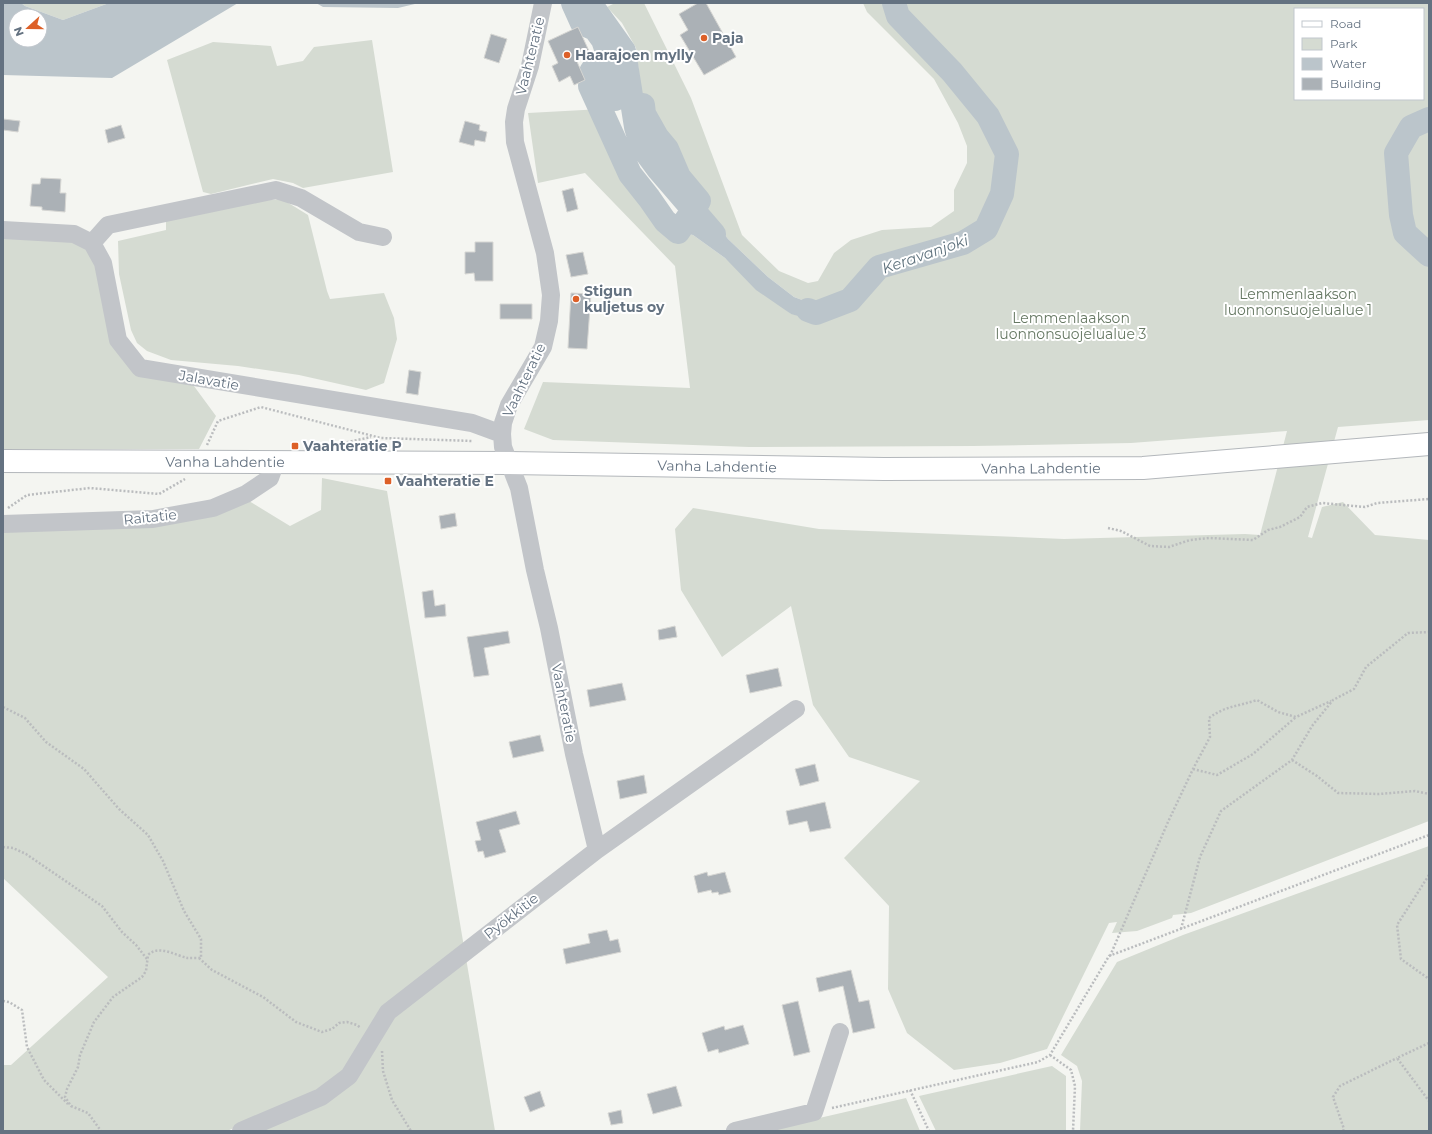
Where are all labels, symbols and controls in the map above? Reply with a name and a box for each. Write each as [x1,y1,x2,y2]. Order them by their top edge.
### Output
north arrow [8,8,48,48]
legend [1294,8,1424,100]
street label: Vaahteratie [512,15,548,97]
text: Road [1330,16,1361,31]
text: N [11,25,27,38]
place label: Paja [712,29,744,47]
marker: Paja [699,33,709,43]
text: Park [1330,36,1358,51]
place label: Haarajoen mylly [575,46,694,64]
marker: Haarajoen mylly [562,50,572,60]
text: Water [1330,56,1367,71]
text: Building [1330,76,1381,91]
water label: Keravanjoki [879,230,972,278]
place label: Stigun kuljetus oy [584,282,665,316]
park label: Lemmenlaakson luonnonsuojelualue 1 [1224,285,1372,319]
marker: Stigun kuljetus oy [571,294,581,304]
park label: Lemmenlaakson luonnonsuojelualue 3 [995,309,1147,343]
street label: Vaahteratie [498,340,550,420]
street label: Jalavatie [177,366,240,394]
place label: Vaahteratie P [302,437,402,455]
marker: Vaahteratie P [290,441,300,451]
street label: Vanha Lahdentie [165,453,285,471]
street label: Vanha Lahdentie [657,456,777,476]
street label: Vanha Lahdentie [981,459,1101,478]
place label: Vaahteratie E [395,472,494,490]
marker: Vaahteratie E [383,476,393,486]
street label: Raitatie [122,505,178,529]
street label: Vaahteratie [548,662,580,744]
street label: Pyökkitie [480,889,542,943]

